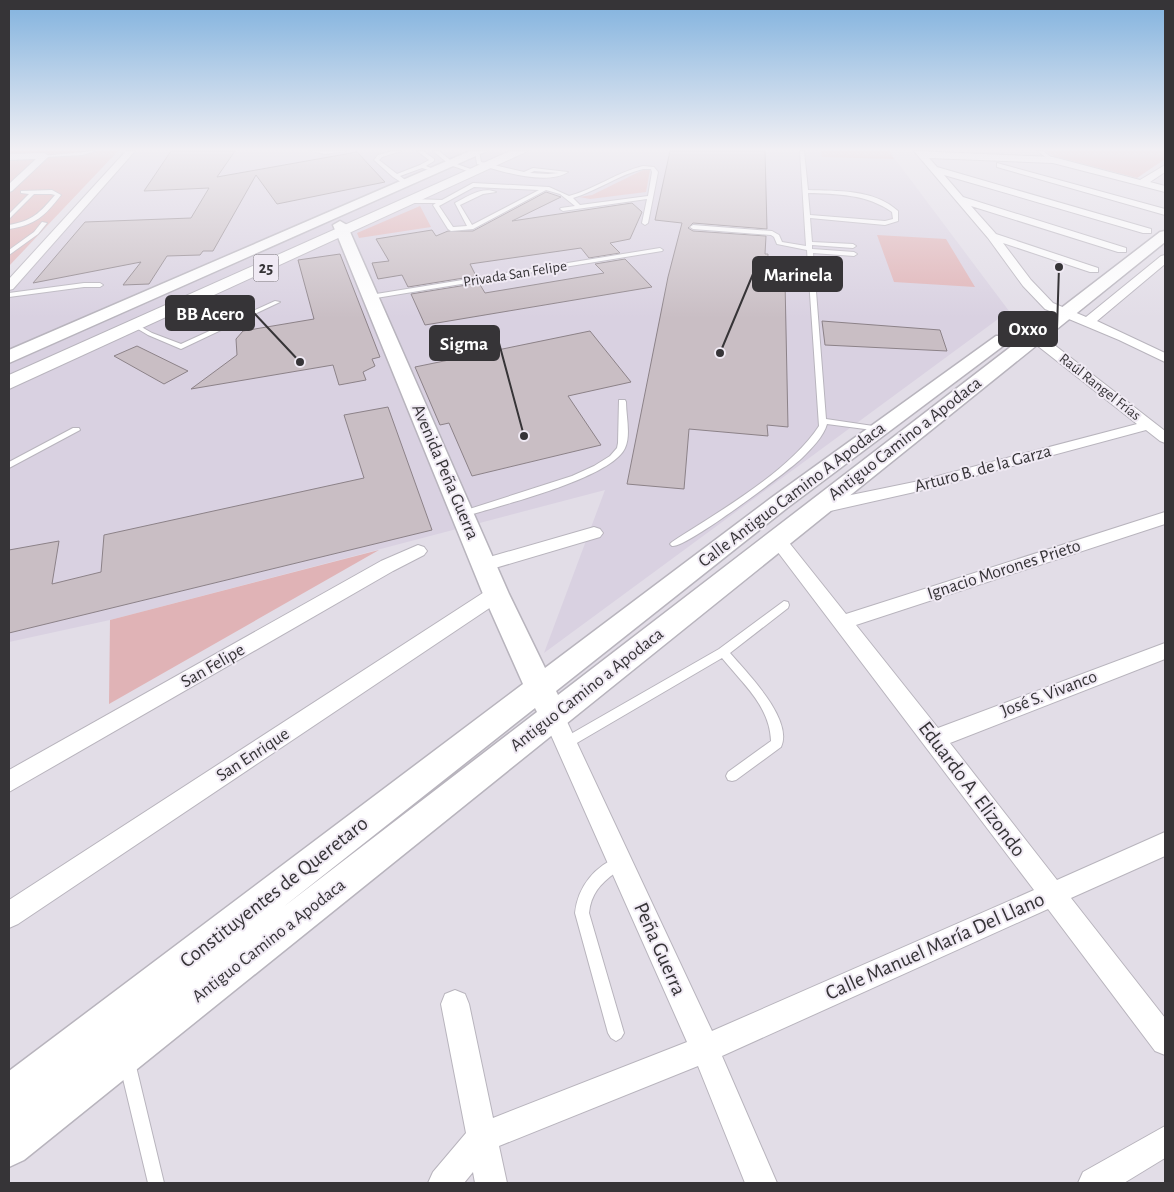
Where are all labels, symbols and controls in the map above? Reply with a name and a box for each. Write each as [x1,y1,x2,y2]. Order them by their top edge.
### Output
road number: 25 [254,254,278,282]
callout: Marinela [753,257,842,291]
street label: Privada San Felipe [462,258,568,290]
text: Marinela [764,266,832,285]
callout: BB Acero [166,296,254,330]
text: BB Acero [176,305,244,324]
callout: Oxxo [999,312,1057,346]
text: Oxxo [1009,320,1047,339]
callout: Sigma [430,326,499,360]
text: Sigma [440,335,488,354]
street label: Raúl Rangel Frías [1057,351,1143,423]
street label: Antiguo Camino a Apodaca [825,374,985,504]
street label: Avenida Peña Guerra [408,402,482,542]
street label: Calle Antiguo Camino A Apodaca [695,419,889,571]
street label: Arturo B. de la Garza [913,442,1053,496]
street label: Ignacio Morones Prieto [925,537,1083,603]
street label: Antiguo Camino a Apodaca [507,625,667,755]
street label: San Felipe [178,641,248,691]
street label: José S. Vivanco [998,667,1100,721]
street label: Eduardo A. Elizondo [914,717,1030,861]
street label: San Enrique [213,725,293,785]
street label: Constituyentes de Queretaro [176,812,372,972]
street label: Antiguo Camino a Apodaca [189,876,349,1006]
street label: Calle Manuel María Del Llano [822,888,1048,1004]
street label: Peña Guerra [630,899,690,999]

